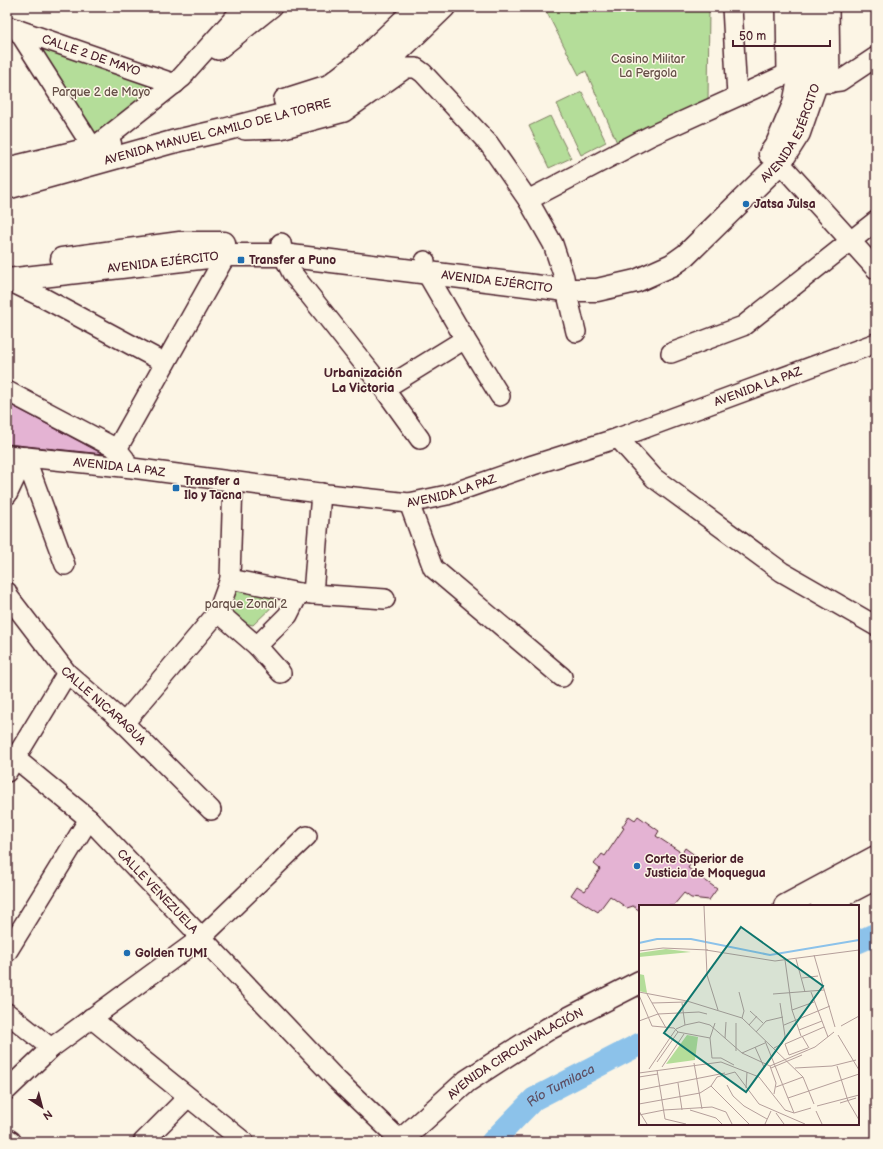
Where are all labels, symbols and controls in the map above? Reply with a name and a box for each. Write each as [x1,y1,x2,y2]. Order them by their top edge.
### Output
scale bar [733,22,830,48]
text: 50 m [739,29,766,44]
street label: CALLE 2 DE MAYO [40,31,142,79]
park label: Casino Militar La Pergola [611,52,686,81]
street label: AVENIDA EJÉRCITO [757,82,823,186]
park label: Parque 2 de Mayo [52,85,150,100]
street label: AVENIDA MANUEL CAMILO DE LA TORRE [102,95,333,168]
place label: Jatsa Julsa [754,197,816,212]
marker: Jatsa Julsa [741,199,751,209]
street label: AVENIDA EJÉRCITO [107,248,219,276]
place label: Transfer a Puno [249,253,336,268]
marker: Transfer a Puno [236,255,246,265]
street label: AVENIDA EJÉRCITO [440,267,553,296]
street label: AVENIDA LA PAZ [712,363,804,410]
district label: Urbanización La Victoria [324,365,402,396]
street label: AVENIDA LA PAZ [73,454,167,480]
street label: AVENIDA LA PAZ [405,471,499,511]
place label: Transfer a Ilo y Tacna [184,474,242,503]
marker: Transfer a Ilo y Tacna [171,483,181,493]
park label: parque Zonal 2 [205,597,287,612]
street label: CALLE NICARAGUA [57,664,150,749]
street label: CALLE VENEZUELA [114,846,202,937]
place label: Corte Superior de Justicia de Moquegua [645,852,766,881]
marker: Corte Superior de Justicia de Moquegua [632,861,642,871]
inset map [639,905,859,1125]
place label: Golden TUMI [135,946,207,961]
marker: Golden TUMI [122,948,132,958]
street label: AVENIDA CIRCUNVALACIÓN [444,1005,586,1102]
water label: Río Tumilaca [523,1061,598,1110]
north arrow [22,1087,62,1127]
text: N [40,1107,55,1122]

